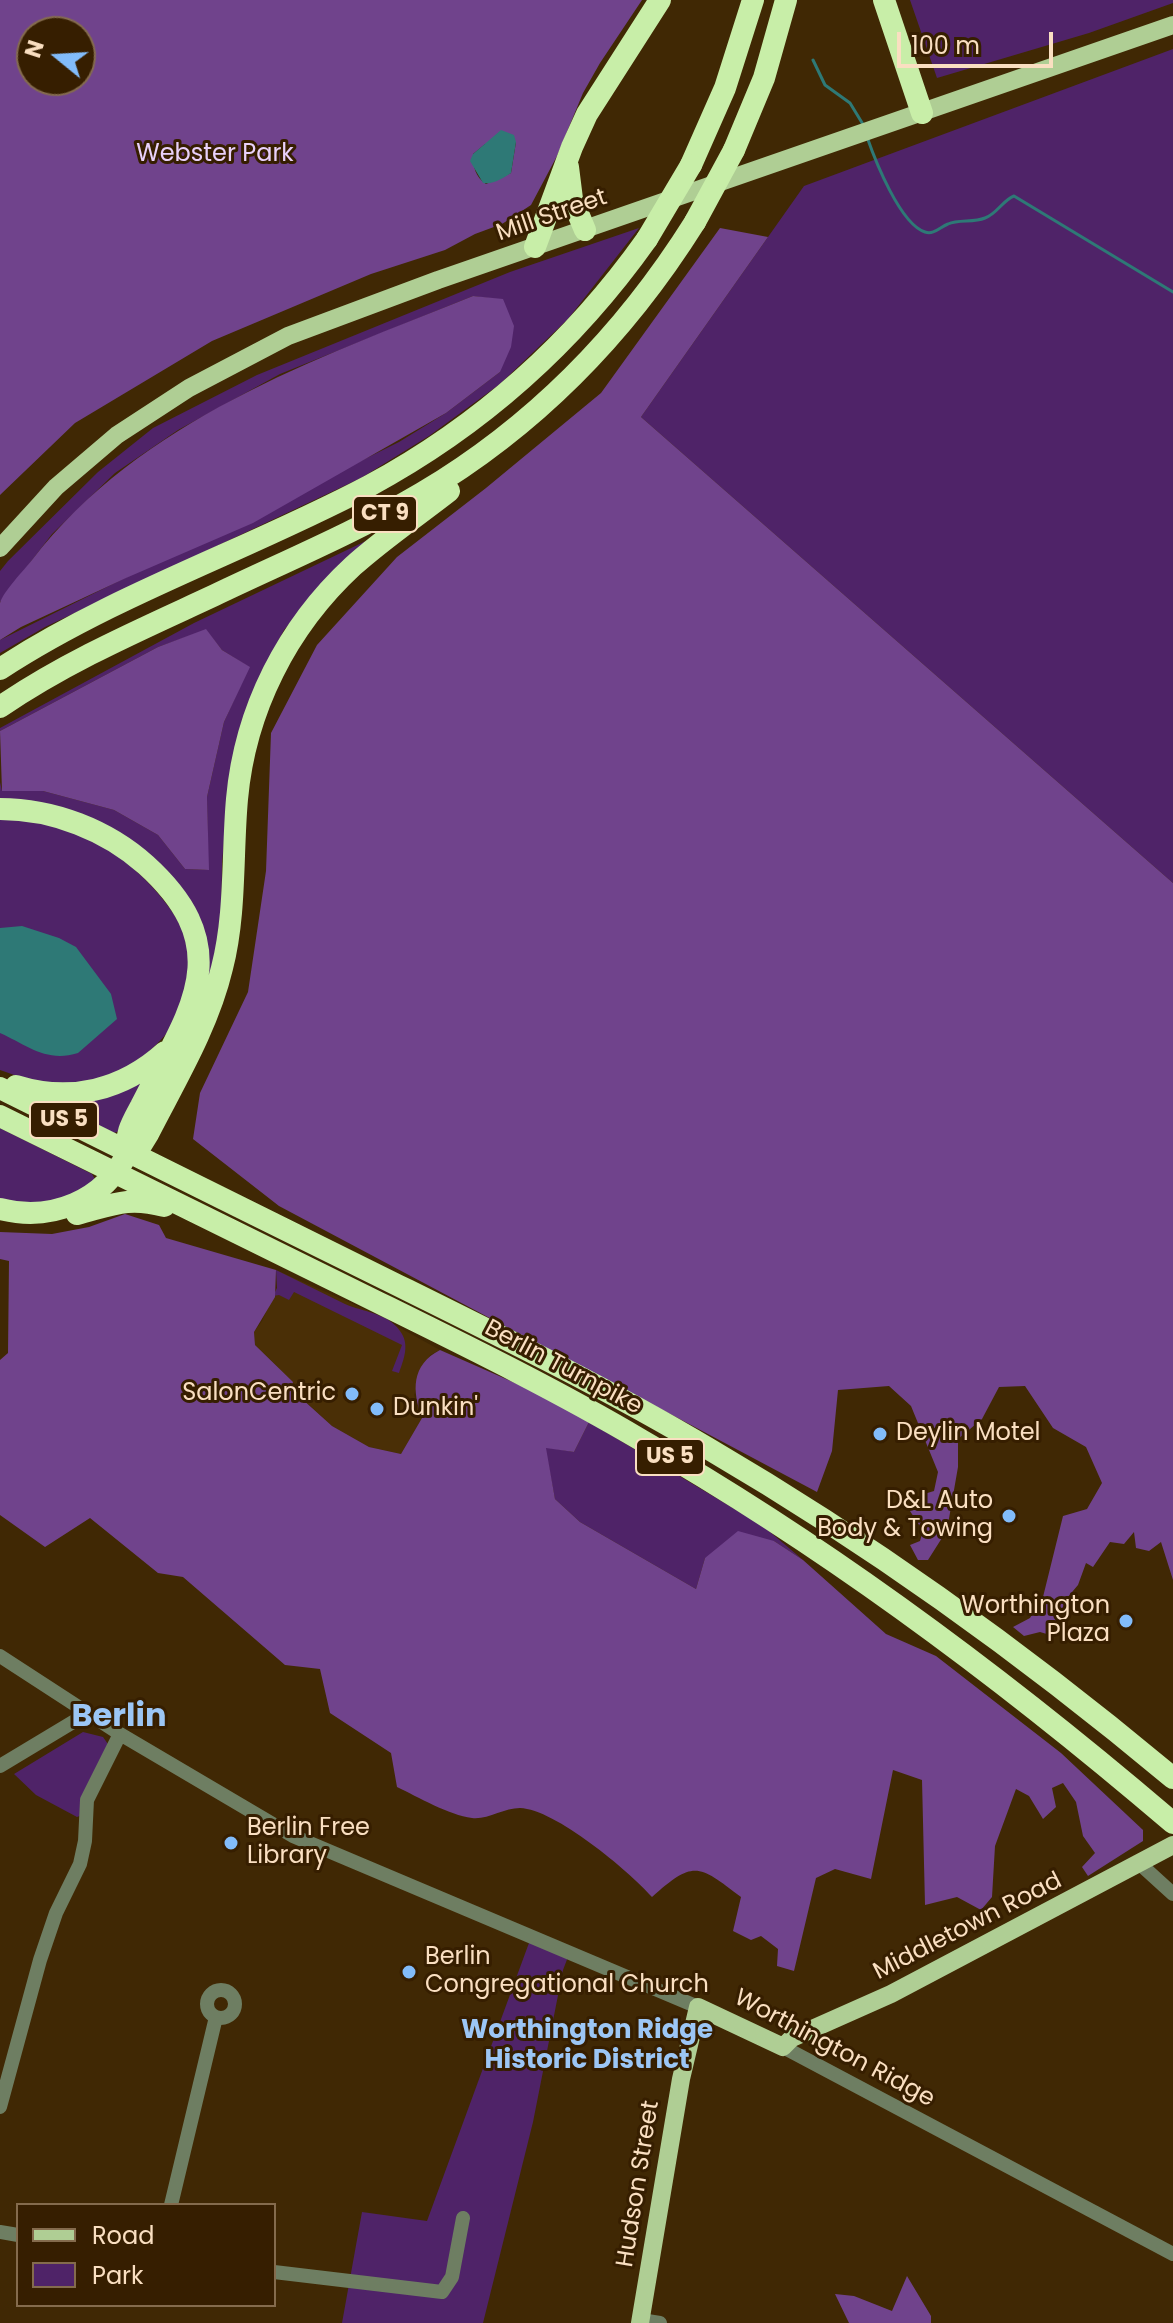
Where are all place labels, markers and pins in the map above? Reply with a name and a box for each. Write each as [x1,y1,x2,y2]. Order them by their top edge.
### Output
place label: SalonCentric [182,1380,336,1408]
marker: SalonCentric [343,1385,361,1403]
place label: Dunkin' [393,1395,478,1423]
marker: Dunkin' [368,1400,386,1418]
place label: Deylin Motel [896,1420,1040,1448]
marker: Deylin Motel [871,1425,889,1443]
place label: D&L Auto Body & Towing [817,1488,993,1544]
marker: D&L Auto Body & Towing [1000,1507,1018,1525]
place label: Worthington Plaza [961,1593,1110,1649]
marker: Worthington Plaza [1117,1612,1135,1630]
place label: Berlin Free Library [247,1815,370,1871]
marker: Berlin Free Library [222,1834,240,1852]
place label: Berlin Congregational Church [425,1944,709,2000]
marker: Berlin Congregational Church [400,1963,418,1981]

